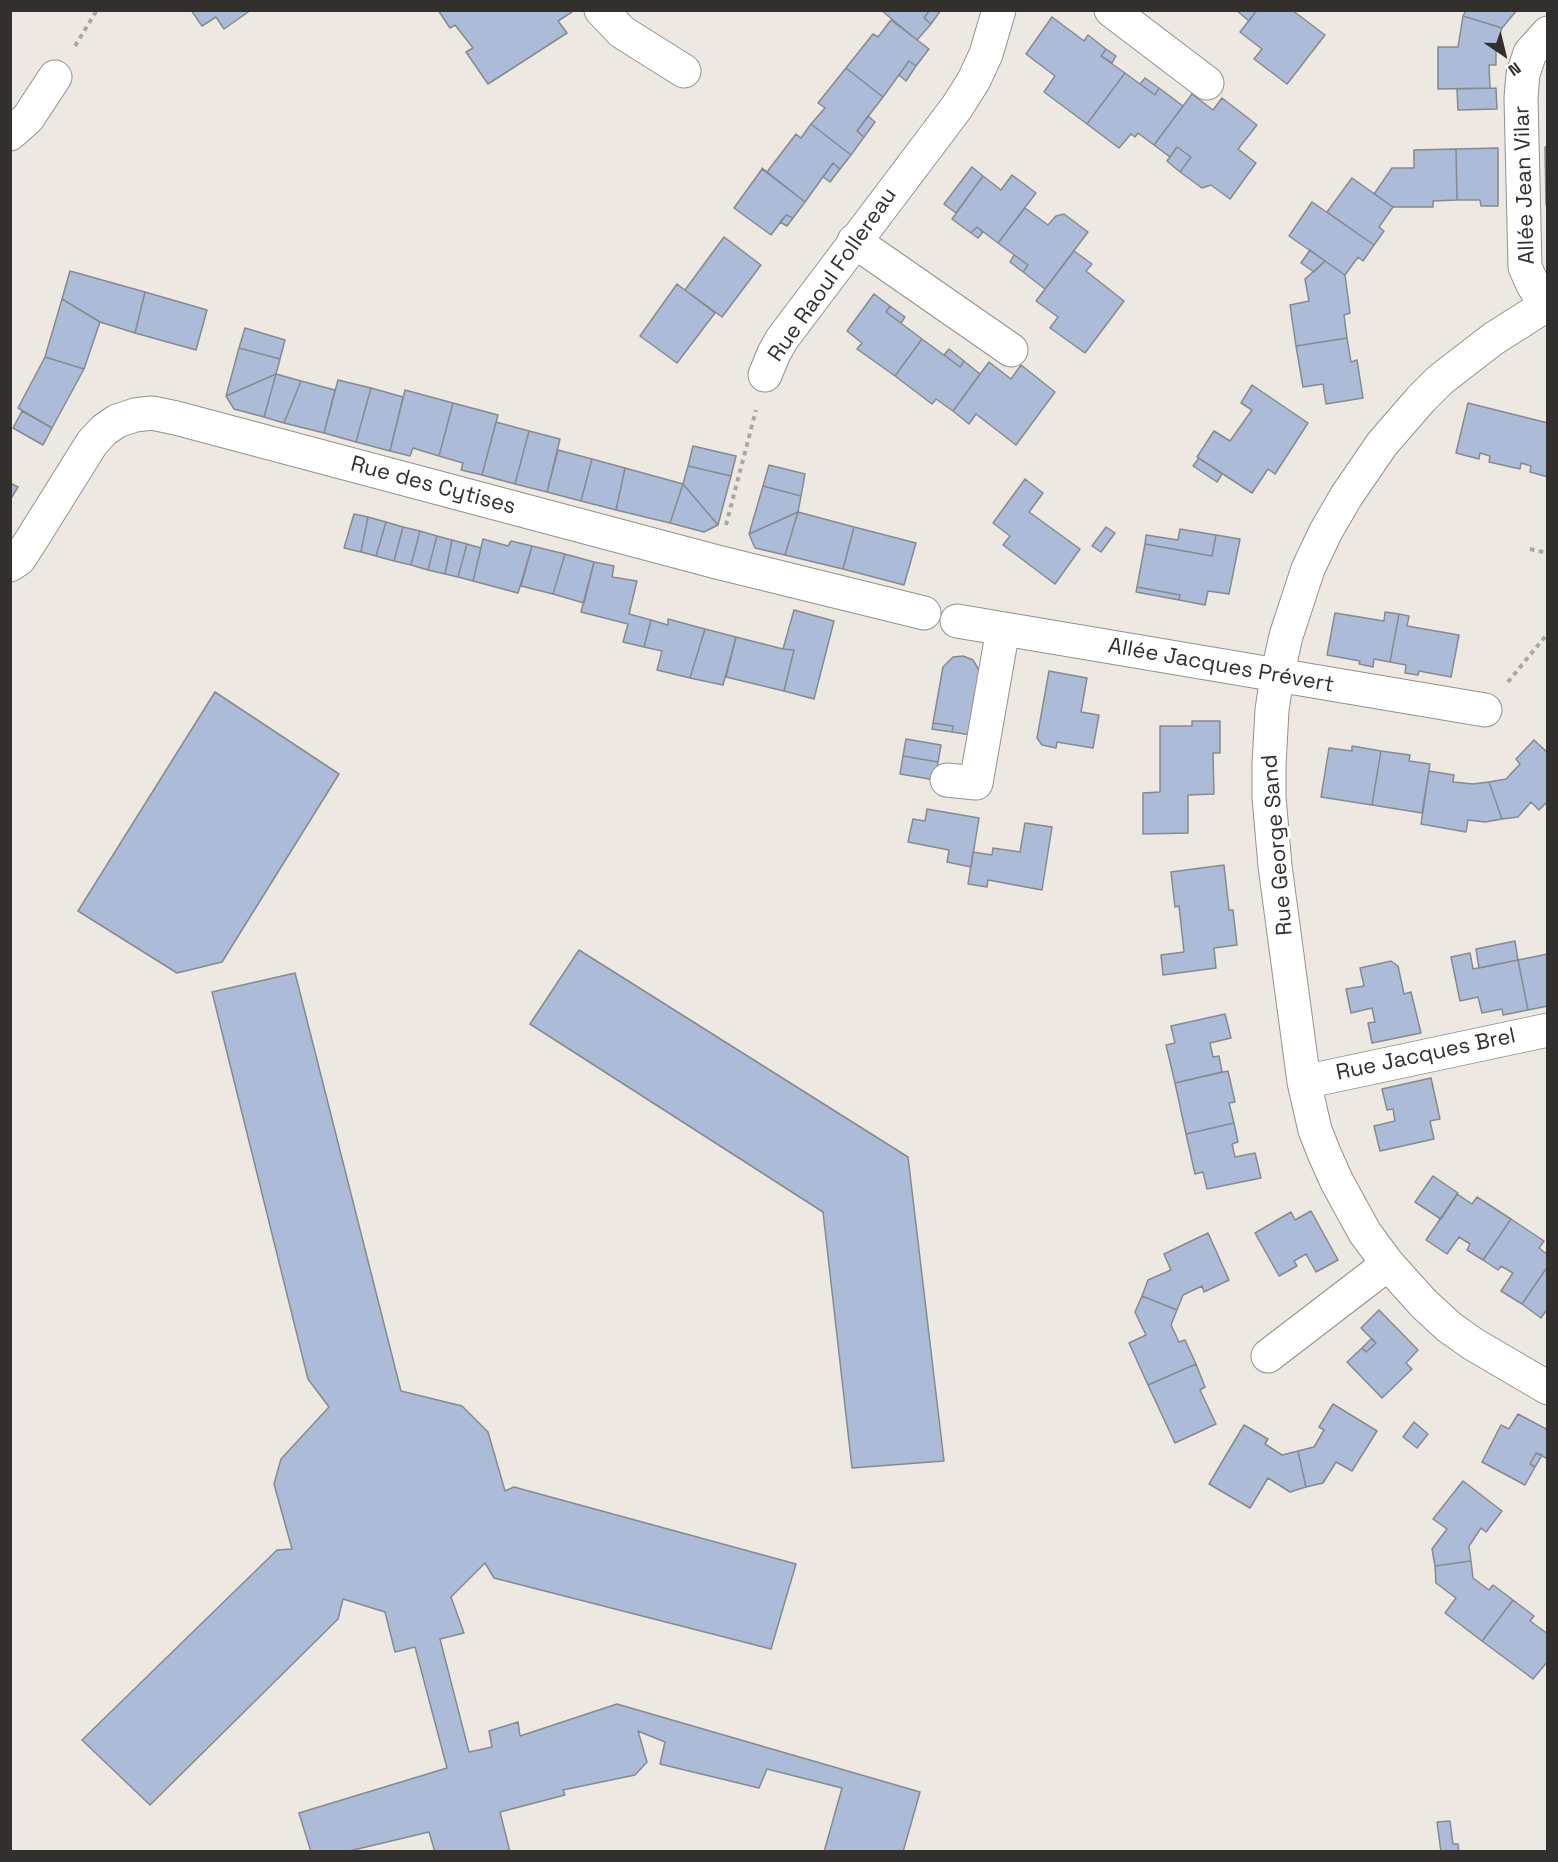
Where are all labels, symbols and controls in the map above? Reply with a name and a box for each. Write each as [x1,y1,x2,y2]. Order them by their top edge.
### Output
north arrow [1474,24,1534,84]
text: N [1504,57,1525,81]
street label: Allée Jean Vilar [1509,105,1541,265]
street label: Rue Raoul Follereau [763,183,903,367]
street label: Rue des Cytises [348,451,518,521]
street label: Allée Jacques Prévert [1106,633,1336,699]
street label: Rue George Sand [1257,753,1299,937]
street label: Rue Jacques Brel [1334,1023,1518,1087]

